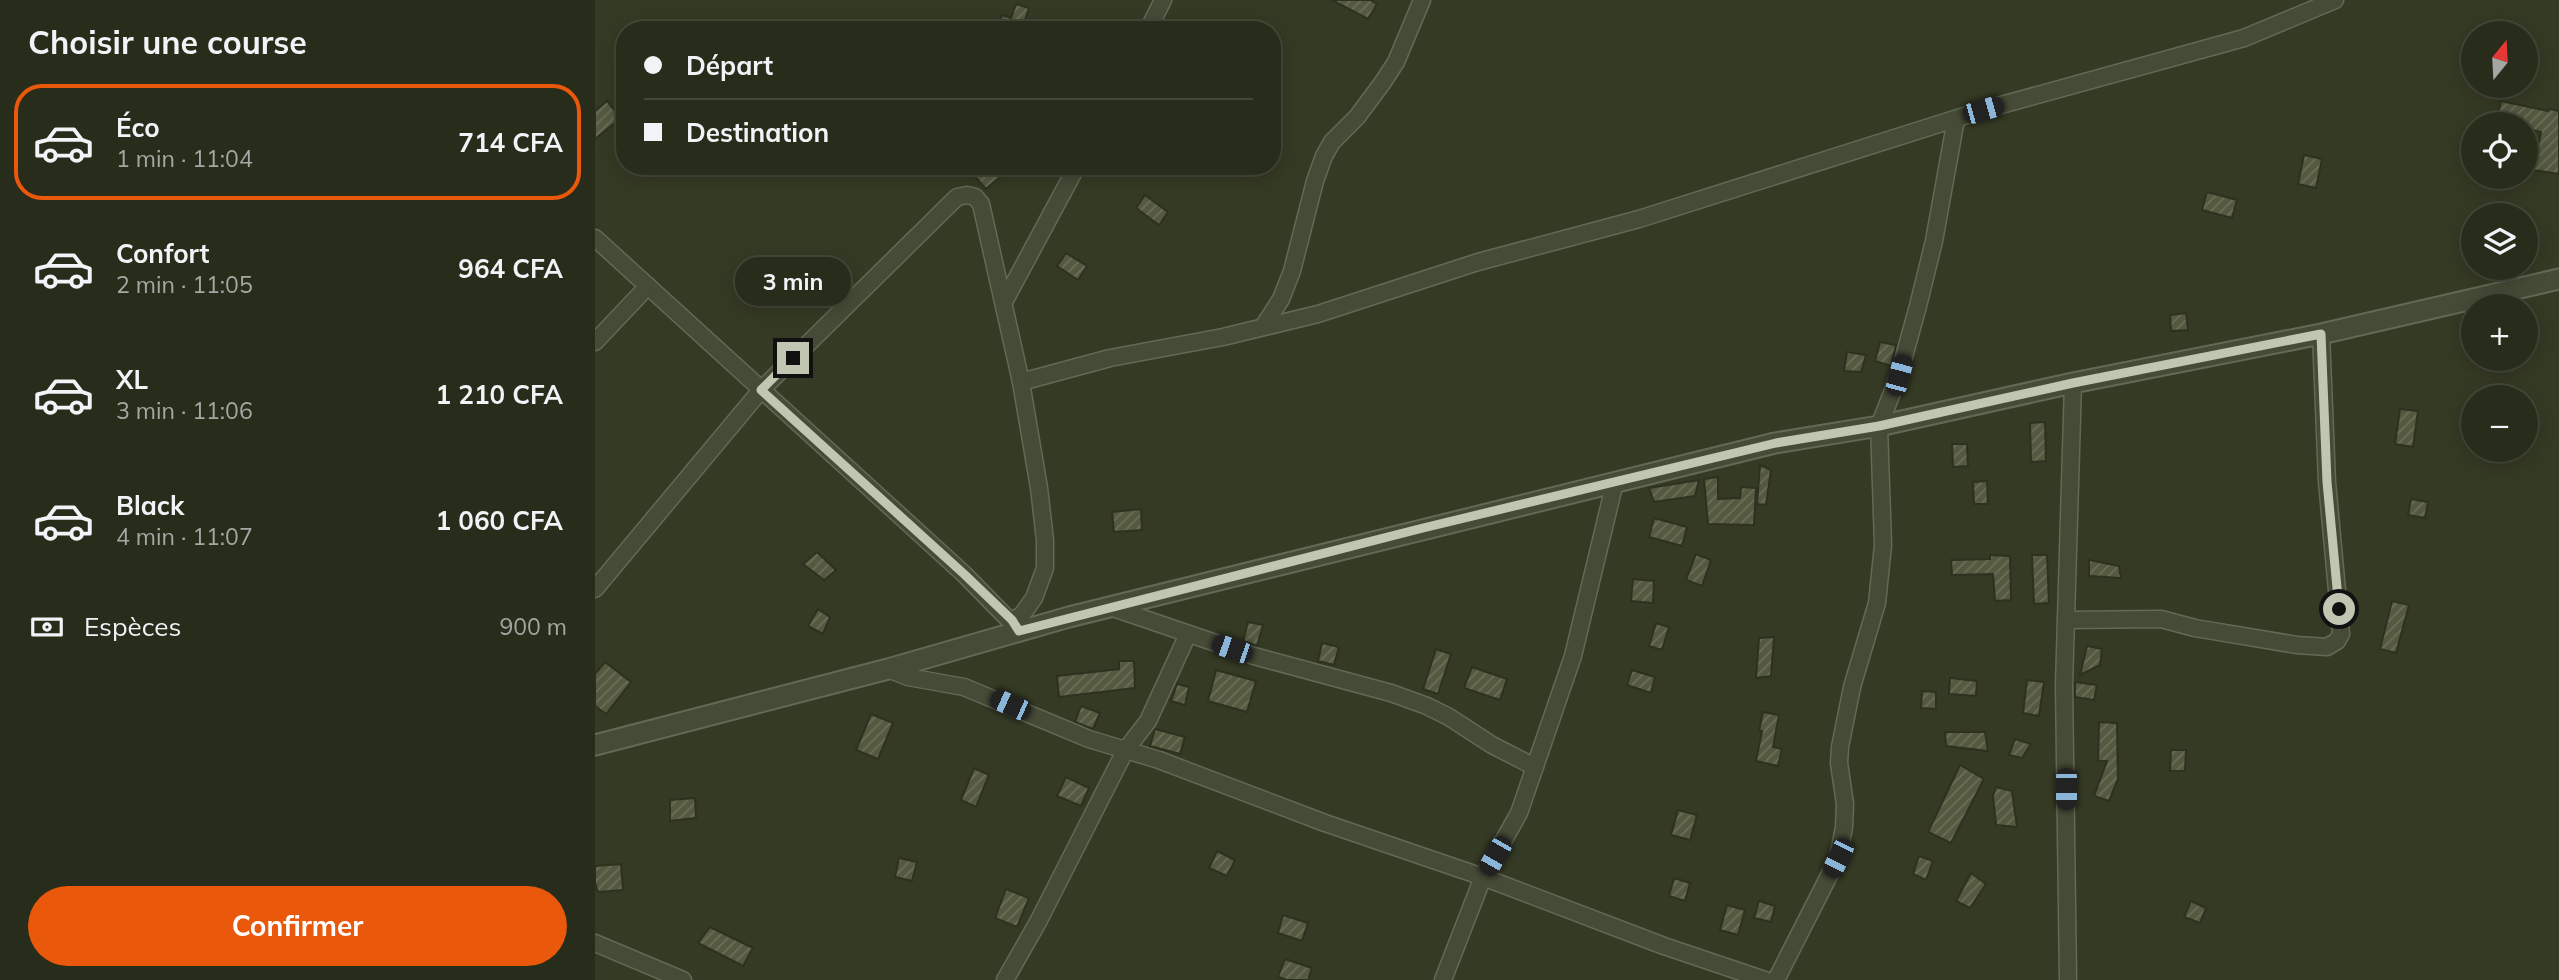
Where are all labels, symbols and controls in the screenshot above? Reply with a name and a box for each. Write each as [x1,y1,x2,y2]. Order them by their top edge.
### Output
north arrow [2461,21,2537,98]
map controls [2461,21,2538,462]
text: Choisir une course [28,22,307,62]
text: Départ [686,49,773,82]
car [1960,94,2007,126]
icon: car [32,111,95,174]
text: Éco [116,111,160,144]
button: locate [2461,112,2538,189]
text: Destination [686,116,829,149]
text: 714 CFA [458,126,563,159]
text: 1 min · 11:04 [116,144,253,173]
button: layers [2461,203,2538,280]
icon: car [32,237,95,300]
text: Confort [116,237,209,270]
text: 964 CFA [458,252,563,285]
callout: 3 min [735,256,851,306]
text: 3 min [763,267,823,296]
text: 2 min · 11:05 [116,270,253,299]
button: + [2461,294,2538,371]
route end [777,342,809,374]
car [1884,352,1915,398]
icon: car [32,363,95,426]
text: XL [116,363,148,396]
text: 1 210 CFA [436,378,563,411]
button: − [2461,385,2538,462]
text: 3 min · 11:06 [116,396,253,425]
icon: car [32,489,95,552]
text: Black [116,489,184,522]
text: 1 060 CFA [436,504,563,537]
text: 4 min · 11:07 [116,522,253,551]
route start [2323,593,2355,625]
icon: cash [28,608,66,646]
text: Espèces [84,610,181,643]
text: 900 m [499,612,567,641]
car [1209,632,1256,666]
car [987,687,1034,723]
car [2056,768,2077,810]
car [1476,833,1515,879]
car [1820,835,1857,881]
button: Confirmer [28,886,567,966]

